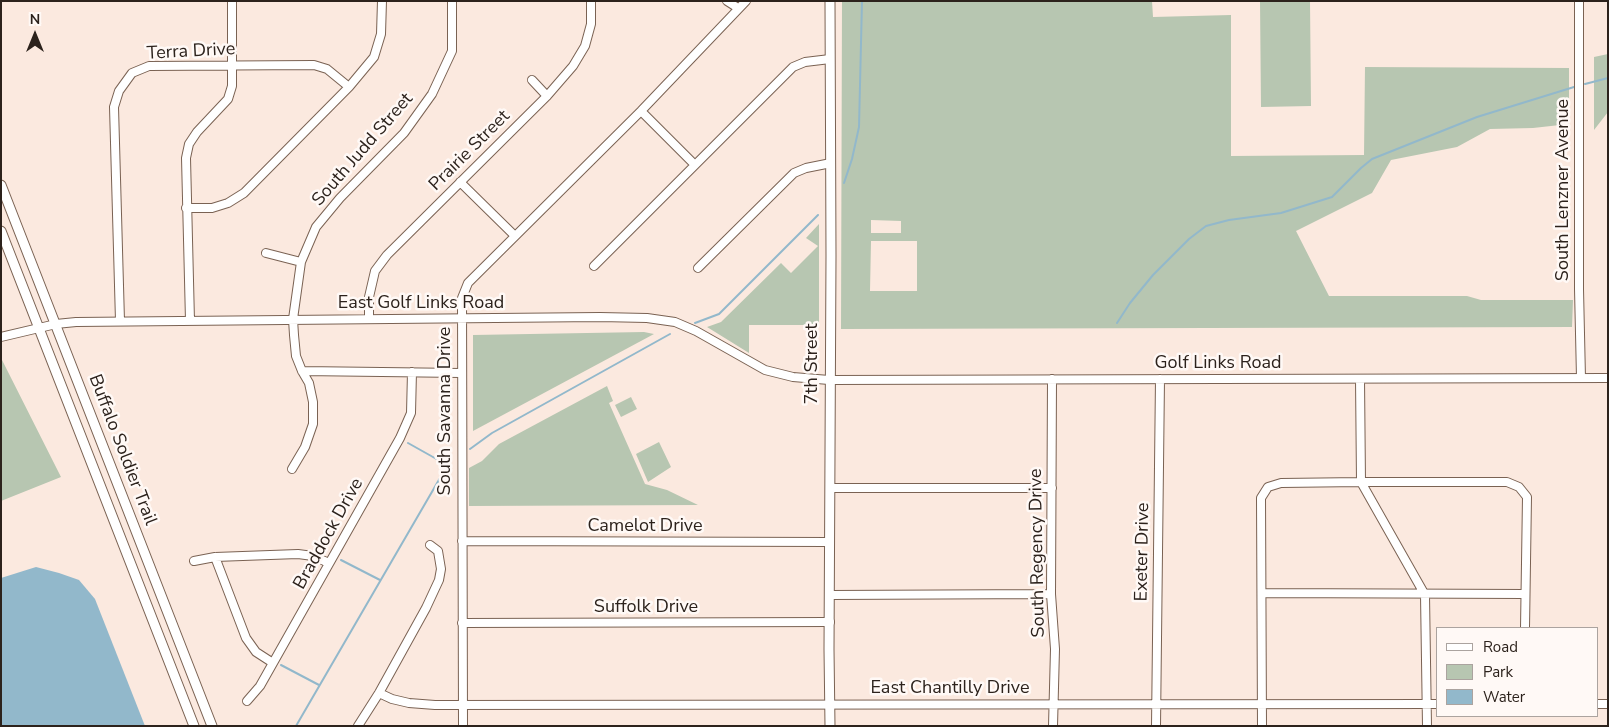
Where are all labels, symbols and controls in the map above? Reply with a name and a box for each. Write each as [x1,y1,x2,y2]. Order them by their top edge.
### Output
north arrow [10,10,60,60]
text: N [30,10,40,29]
street label: Terra Drive [146,39,236,65]
street label: South Judd Street [308,89,418,211]
street label: South Lenzner Avenue [1553,99,1575,281]
street label: Prairie Street [425,106,515,196]
street label: East Golf Links Road [338,293,504,315]
street label: 7th Street [802,323,824,405]
street label: South Savanna Drive [435,327,457,495]
street label: Golf Links Road [1154,353,1282,375]
street label: Buffalo Soldier Trail [83,372,161,528]
street label: South Regency Drive [1026,468,1050,638]
street label: Braddock Drive [290,475,368,593]
street label: Exeter Drive [1131,502,1155,602]
street label: Camelot Drive [587,516,703,538]
street label: Suffolk Drive [594,597,698,619]
legend [1436,627,1599,717]
text: Road [1483,637,1518,657]
text: Park [1483,662,1513,682]
street label: East Chantilly Drive [871,678,1029,700]
text: Water [1483,687,1525,707]

